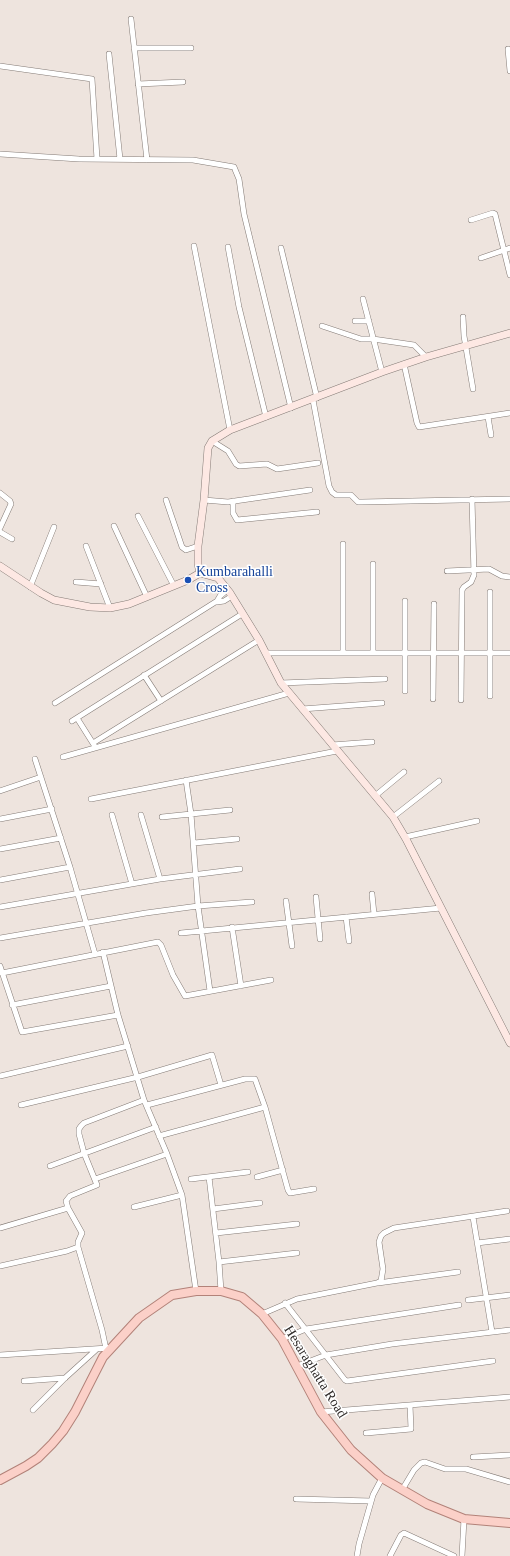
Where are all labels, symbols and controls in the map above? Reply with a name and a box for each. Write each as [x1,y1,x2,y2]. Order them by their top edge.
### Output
place label: Kumbarahalli Cross [196,564,273,596]
marker: Kumbarahalli Cross [183,575,193,585]
street label: Hesaraghatta Road [280,1323,350,1421]

